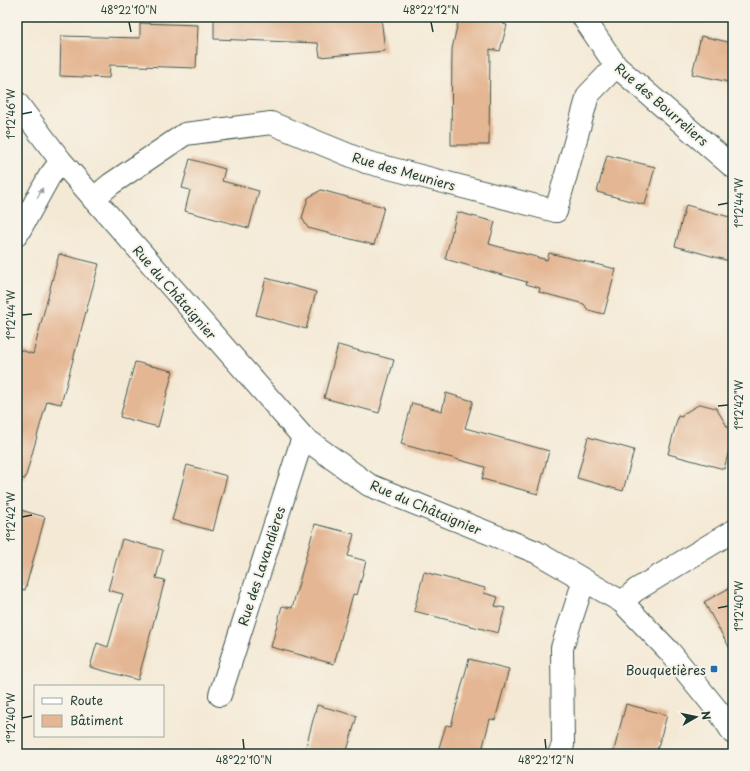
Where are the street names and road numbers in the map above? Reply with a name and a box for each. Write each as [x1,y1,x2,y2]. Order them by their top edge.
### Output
street label: Rue des Bourreliers [611,58,713,150]
street label: Rue des Meuniers [350,147,458,195]
street label: Rue du Châtaignier [129,241,221,343]
street label: Rue du Châtaignier [367,475,485,539]
street label: Rue des Lavandières [233,504,289,628]

